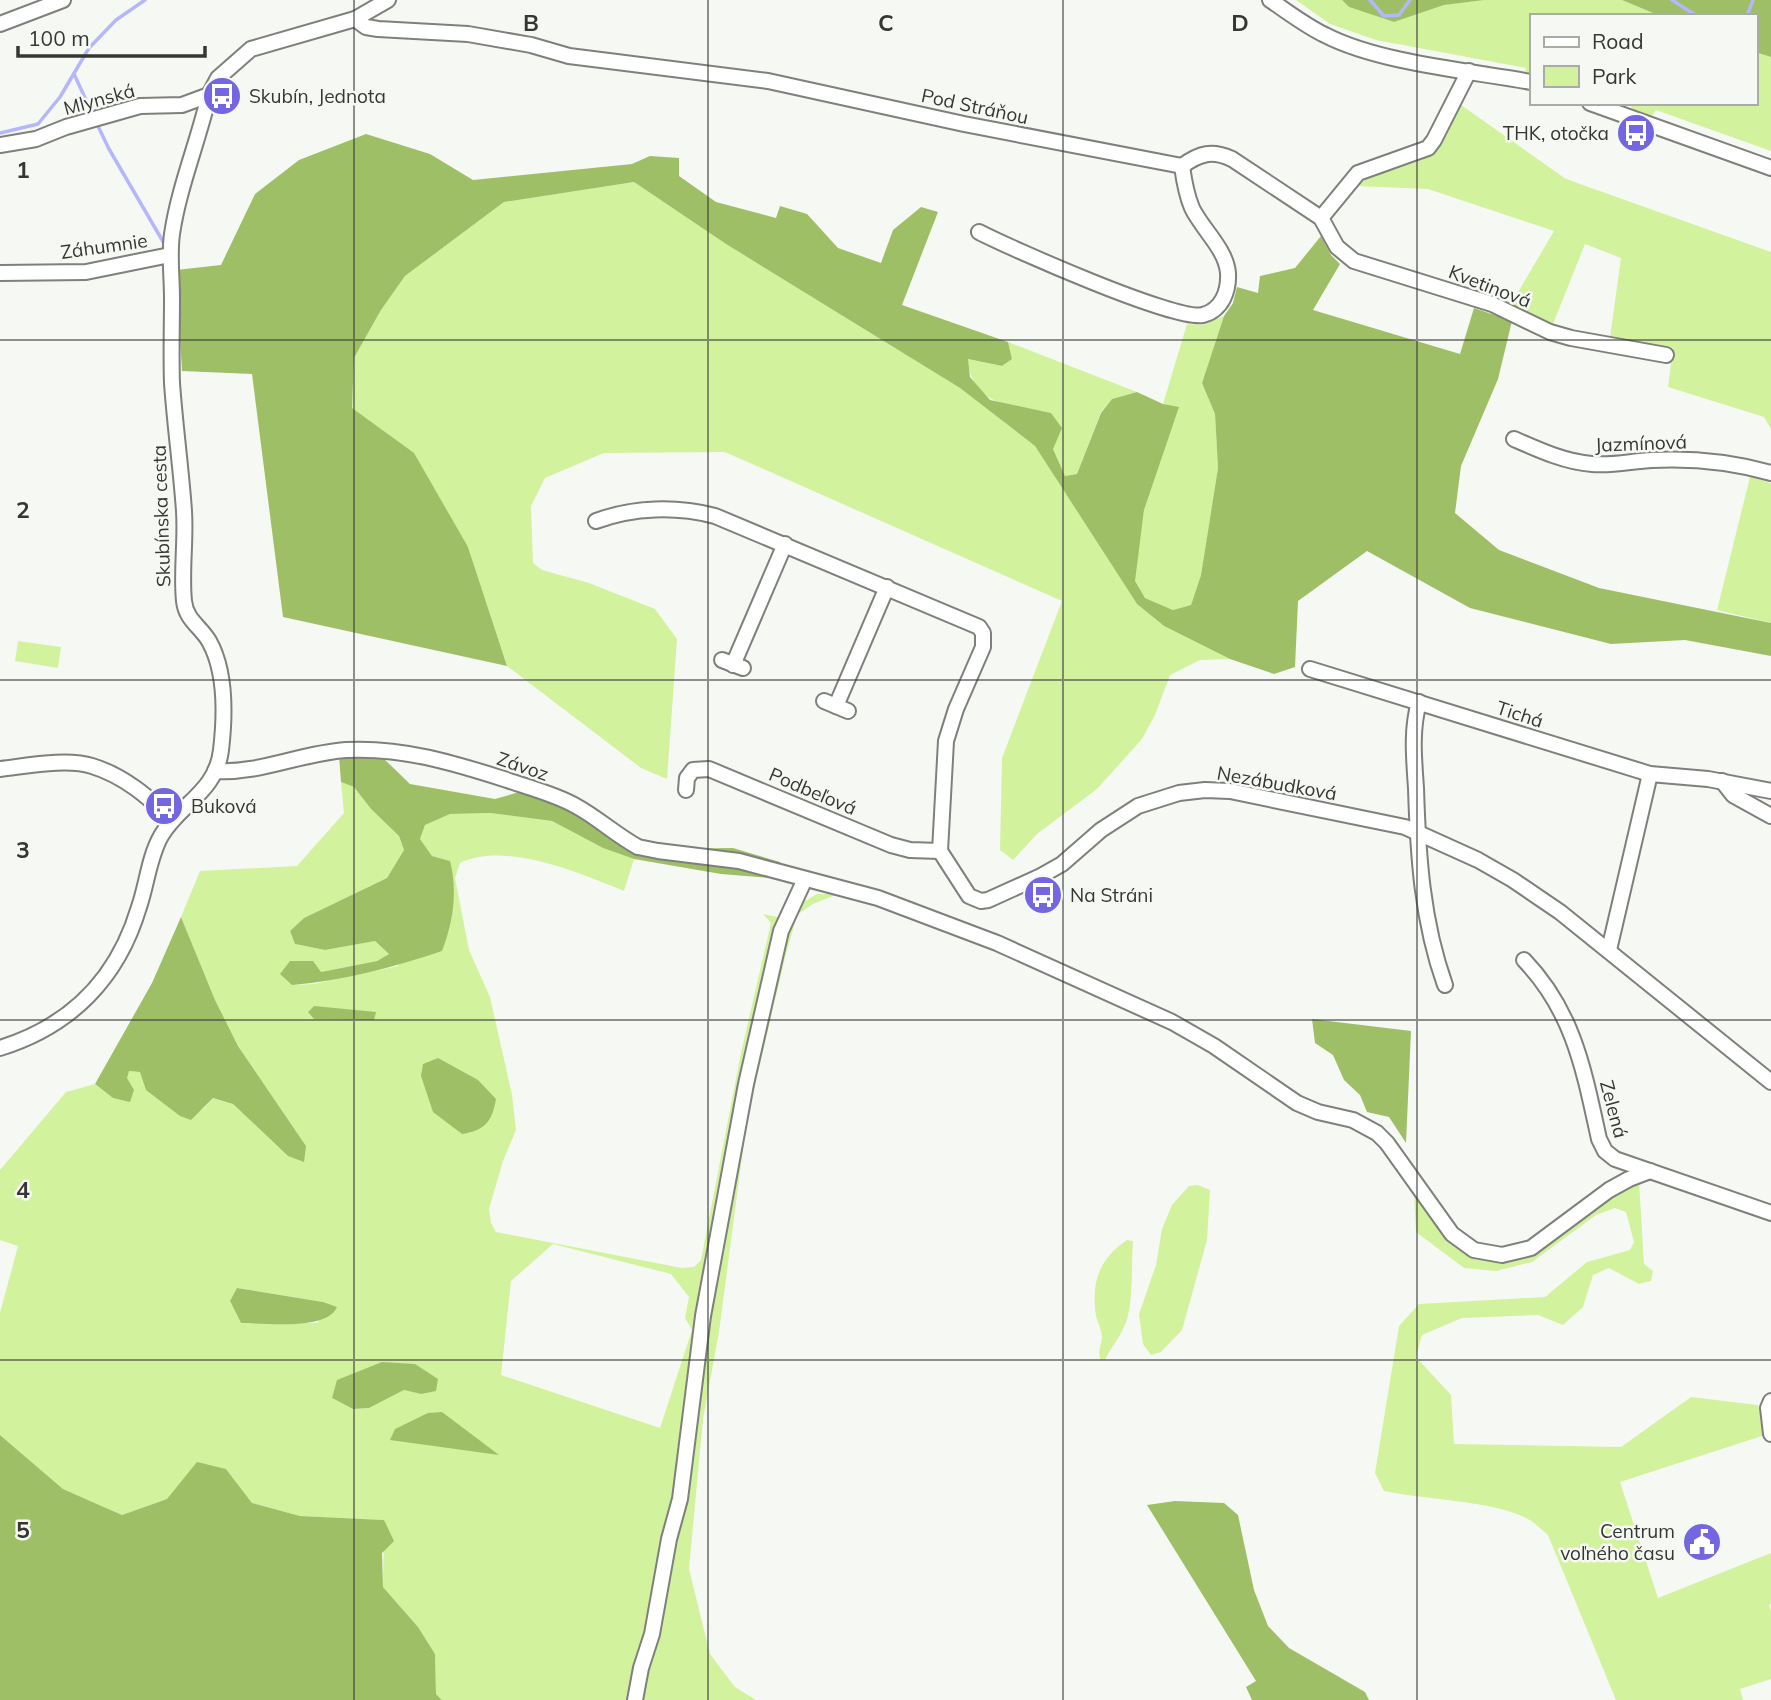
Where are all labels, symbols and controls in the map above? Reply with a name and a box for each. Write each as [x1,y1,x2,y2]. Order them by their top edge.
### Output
text: B [523,8,539,37]
text: C [878,8,894,37]
text: D [1231,8,1249,37]
scale bar [18,14,205,58]
legend [1530,14,1757,105]
text: 100 m [28,25,90,51]
text: Road [1592,28,1643,54]
text: Park [1592,63,1636,89]
bus stop icon: Skubín, Jednota [201,75,243,117]
street label: Mlynská [61,78,137,120]
street label: Pod Stráňou [919,83,1031,129]
place label: Skubín, Jednota [249,84,386,108]
bus stop icon: THK, otočka [1615,112,1657,154]
place label: THK, otočka [1503,121,1609,145]
text: 1 [16,155,30,184]
street label: Záhumnie [59,228,149,264]
street label: Kvetinová [1445,259,1535,313]
street label: Jazmínová [1595,429,1687,457]
street label: Skubínska cesta [147,445,175,587]
text: 2 [16,495,30,524]
street label: Tichá [1493,695,1547,733]
street label: Závoz [494,746,552,786]
street label: Nezábudková [1215,761,1339,805]
street label: Podbeľová [766,762,860,820]
bus stop icon: Buková [143,785,185,827]
place label: Buková [191,794,257,818]
text: 3 [16,835,30,864]
bus stop icon: Na Stráni [1022,874,1064,916]
place label: Na Stráni [1070,883,1153,907]
street label: Zelená [1595,1078,1633,1140]
text: 4 [16,1175,30,1204]
text: 5 [16,1515,30,1544]
place label: Centrum voľného času [1560,1519,1675,1565]
public building icon: Centrum voľného času [1681,1521,1723,1563]

